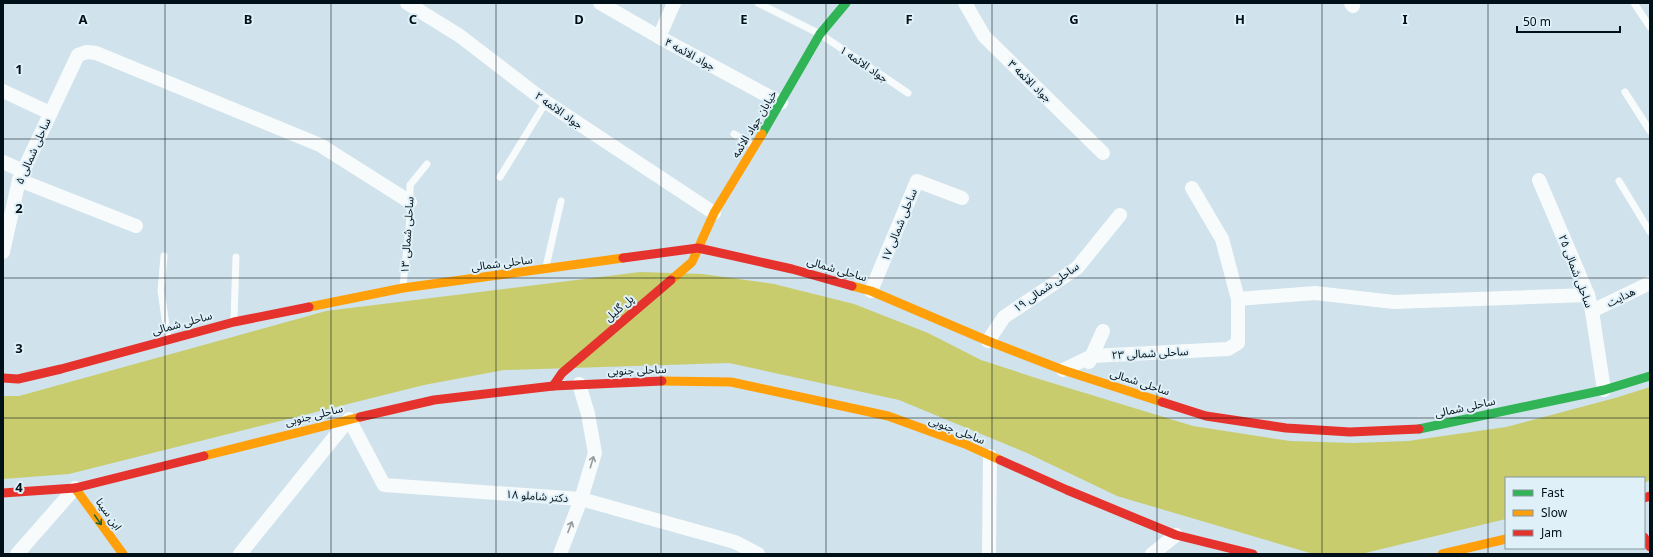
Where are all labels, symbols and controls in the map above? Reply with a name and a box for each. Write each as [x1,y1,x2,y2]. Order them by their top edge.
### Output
scale bar [1517,8,1620,34]
text: A [79,10,88,28]
text: B [244,10,252,28]
text: C [409,10,417,28]
text: D [574,10,584,28]
text: E [740,10,748,28]
text: F [905,10,913,28]
text: G [1069,10,1079,28]
text: H [1235,10,1245,28]
text: I [1402,10,1408,28]
text: 50 m [1523,13,1551,30]
street label: جواد الائمه ۴ [662,34,719,73]
street label: جواد الائمه ۱ [837,42,892,86]
street label: جواد الائمه ۳ [1005,56,1056,106]
text: 1 [15,60,23,78]
street label: خیابان جواد الائمه [727,87,780,160]
street label: جواد الائمه ۲ [532,88,587,132]
street label: ساحلی شمالی ۵ [11,115,54,186]
street label: ساحلی شمالی ۱۷ [877,186,920,263]
street label: ساحلی شمالی ۱۳ [396,196,417,274]
text: 2 [15,199,23,217]
street label: ساحلی شمالی ۲۵ [1556,232,1597,310]
street label: ساحلی شمالی [470,251,534,274]
street label: ساحلی شمالی [805,253,869,284]
street label: ساحلی شمالی ۱۹ [1010,258,1082,315]
street label: هدایت [1604,283,1638,310]
street label: پل گلیل [601,291,637,325]
street label: ساحلی شمالی [150,307,214,338]
text: 3 [15,339,23,357]
street label: ساحلی شمالی ۲۳ [1111,343,1189,362]
street label: ساحلی جنوبی [607,361,667,378]
street label: ساحلی شمالی [1108,365,1172,398]
street label: ساحلی شمالی [1433,393,1497,420]
street label: ساحلی جنوبی [283,400,345,429]
street label: ساحلی جنوبی [927,412,988,447]
one-way arrow [589,456,596,469]
legend [1505,477,1645,549]
text: 4 [15,478,23,496]
text: Fast [1541,484,1565,501]
street label: دکتر شاملو ۱۸ [505,486,569,505]
street label: ابن سینا [93,495,126,533]
text: Slow [1541,504,1568,521]
one-way arrow [94,514,102,525]
one-way arrow [567,521,575,533]
text: Jam [1540,524,1562,541]

